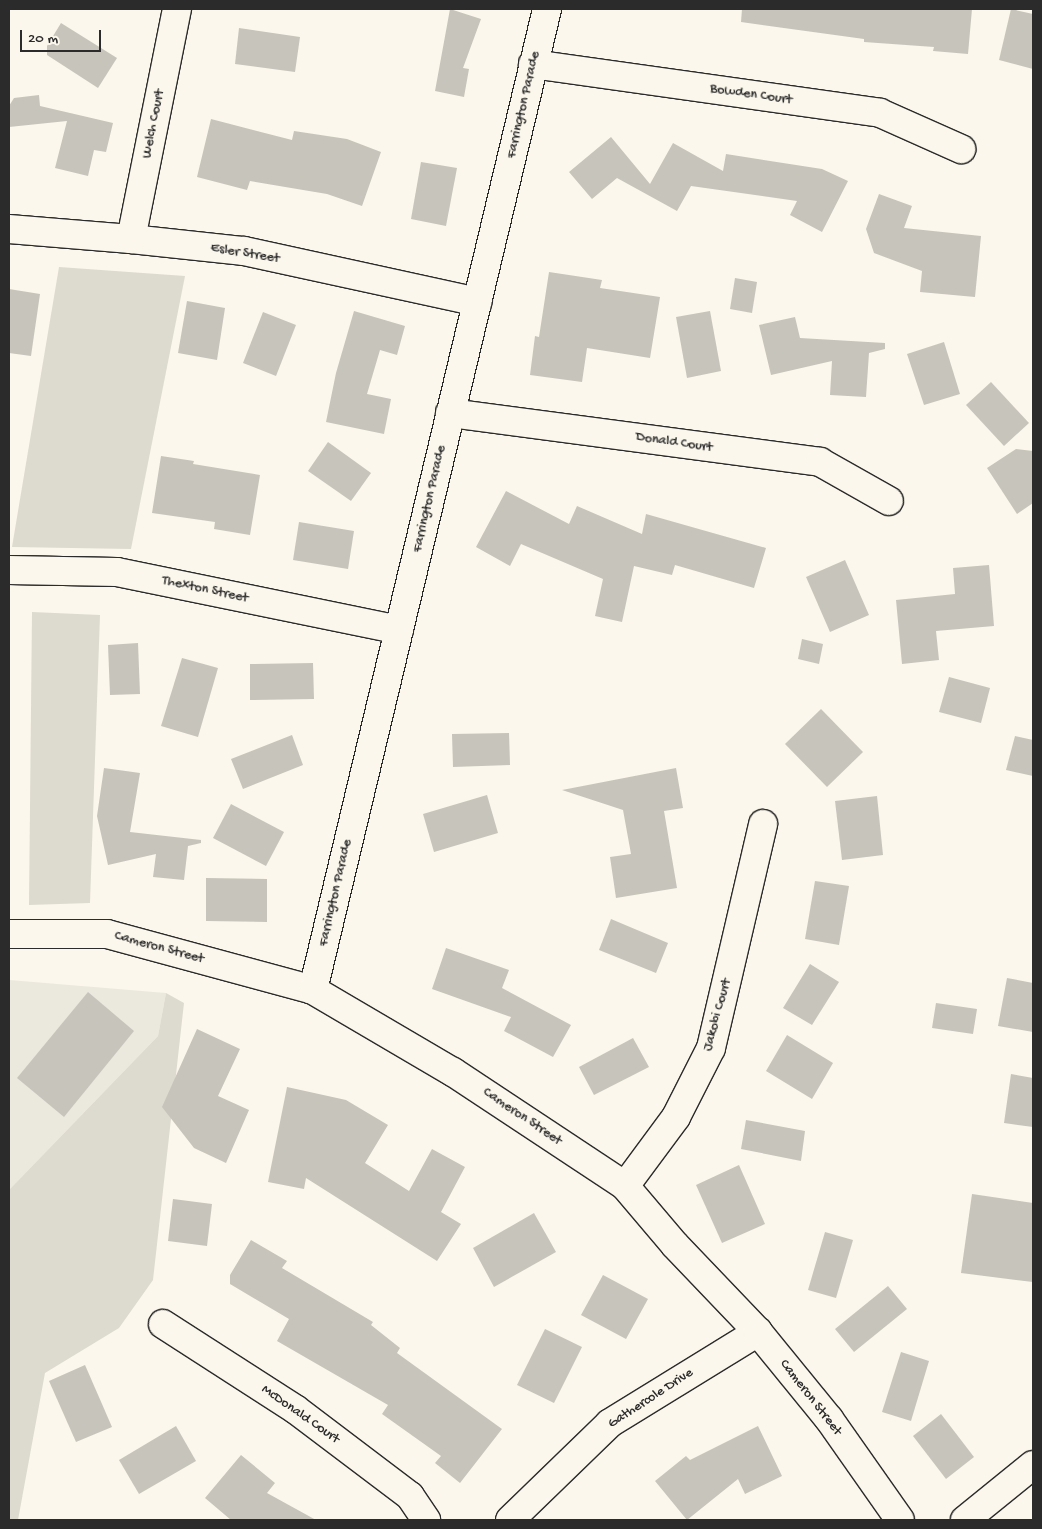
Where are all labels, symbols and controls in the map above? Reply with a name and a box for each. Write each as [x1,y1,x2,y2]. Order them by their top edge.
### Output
scale bar [22,20,104,52]
text: 20 m [28,30,58,48]
street label: Farrington Parade [504,50,544,160]
street label: Bowden Court [709,81,793,109]
street label: Welch Court [139,88,169,160]
street label: Esler Street [209,240,281,268]
street label: Donald Court [634,429,714,457]
street label: Farrington Parade [410,444,450,554]
street label: Thexton Street [160,573,250,607]
street label: Farrington Parade [316,838,356,948]
street label: Cameron Street [112,928,206,968]
street label: Jakobi Court [700,977,736,1053]
street label: Cameron Street [479,1084,565,1150]
street label: Cameron Street [775,1357,845,1439]
street label: Gathercole Drive [605,1365,697,1433]
street label: McDonald Court [258,1382,342,1448]

